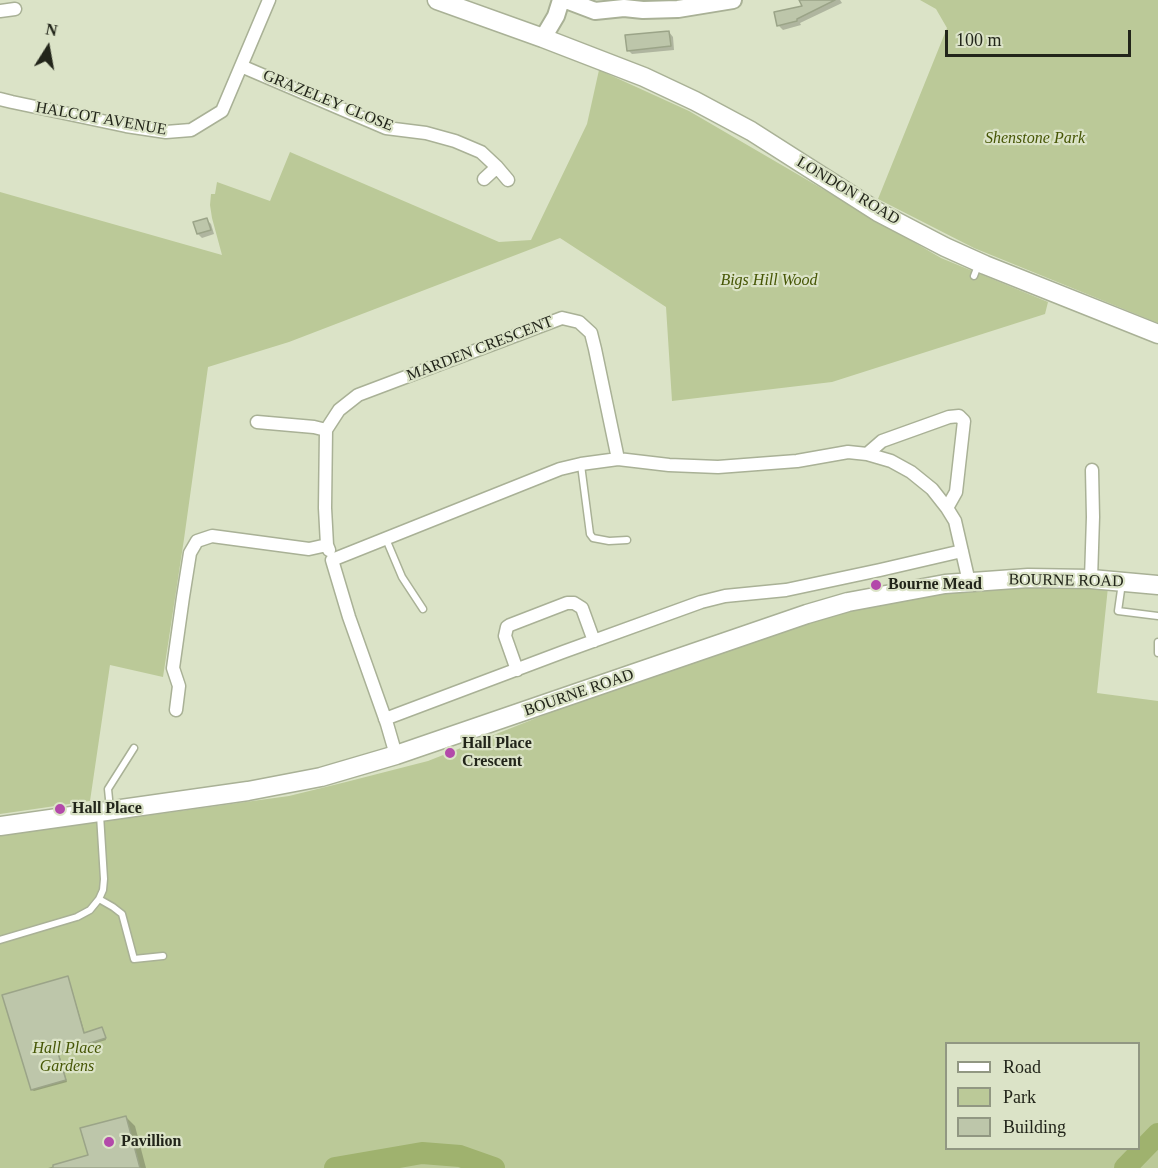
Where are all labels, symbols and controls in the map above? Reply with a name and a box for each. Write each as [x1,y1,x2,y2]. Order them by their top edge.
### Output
north arrow [18,18,78,78]
scale bar [948,18,1134,56]
text: N [44,20,59,39]
text: 100 m [956,30,1002,50]
street label: GRAZELEY CLOSE [260,66,396,136]
street label: HALCOT AVENUE [34,98,168,140]
park label: Shenstone Park [985,129,1085,149]
street label: LONDON ROAD [793,153,903,229]
park label: Bigs Hill Wood [720,271,818,291]
street label: MARDEN CRESCENT [404,312,556,386]
street label: BOURNE ROAD [1008,570,1124,592]
place label: Bourne Mead [888,575,982,595]
marker: Bourne Mead [869,578,883,592]
street label: BOURNE ROAD [521,665,637,721]
place label: Hall Place Crescent [462,734,532,772]
marker: Hall Place Crescent [443,746,457,760]
place label: Hall Place [72,799,142,819]
marker: Hall Place [53,802,67,816]
park label: Hall Place Gardens [33,1039,101,1077]
legend [945,1042,1140,1150]
text: Road [1003,1057,1041,1077]
text: Park [1003,1087,1036,1107]
text: Building [1003,1117,1066,1137]
place label: Pavillion [121,1132,181,1152]
marker: Pavillion [102,1135,116,1149]

